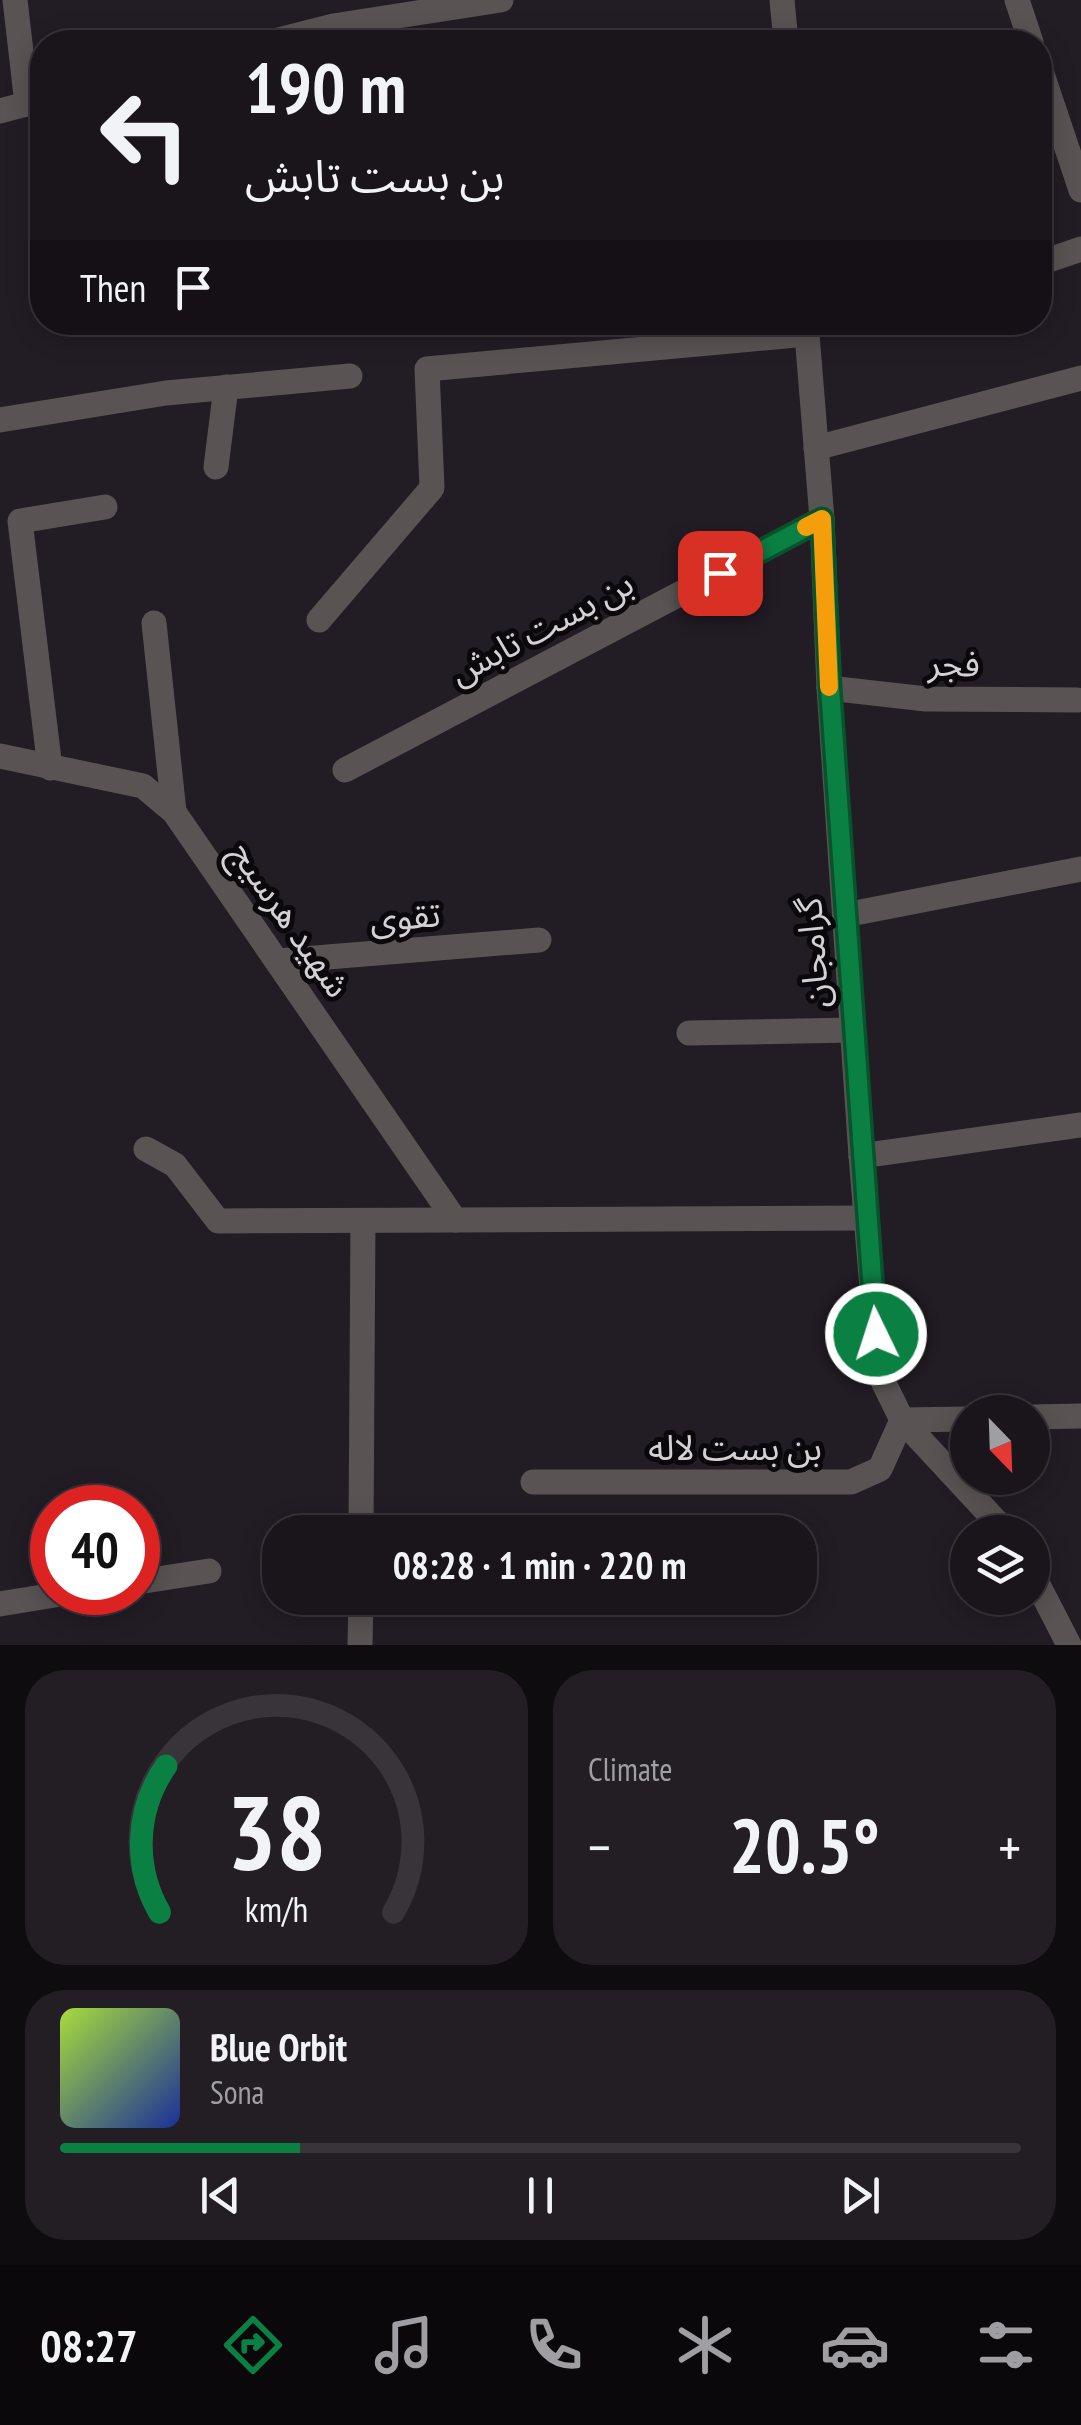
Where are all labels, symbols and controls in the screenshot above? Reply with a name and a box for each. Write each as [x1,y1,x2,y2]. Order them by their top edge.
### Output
text: 190 m [245,42,406,132]
icon: left [80,70,210,200]
text: بن بست تابش [245,146,504,204]
icon: arrive [166,260,221,315]
text: Then [80,263,146,312]
pin [678,531,763,616]
icon: arrive [693,546,748,601]
street label: بن بست تابش [441,559,641,695]
street label: فجر [927,640,980,686]
street label: شهید هرسیج [217,832,362,1008]
street label: تقوی [368,890,442,942]
street label: گرامجان [785,896,839,1010]
position arrow [824,1282,928,1386]
north arrow [950,1395,1050,1495]
map controls [950,1395,1050,1615]
street label: بن بست لاله [648,1424,822,1470]
speed limit sign: 40 [30,1485,160,1615]
button: layers [950,1515,1050,1615]
text: 08:28 · 1 min · 220 m [393,1540,686,1589]
text: Climate [588,1748,672,1790]
text: 38 [227,1764,326,1899]
text: 20.5° [729,1797,880,1894]
text: − [588,1811,611,1882]
text: + [998,1811,1021,1882]
text: km/h [245,1886,308,1932]
text: Blue Orbit [210,2022,347,2071]
text: Sona [210,2071,264,2113]
icon: previous [193,2168,248,2223]
icon: pause [513,2168,568,2223]
icon: next [833,2168,888,2223]
icon: directions [218,2310,288,2380]
icon: music [369,2310,439,2380]
icon: phone [519,2310,589,2380]
icon: climate [670,2310,740,2380]
icon: car [820,2310,890,2380]
icon: filters [971,2310,1041,2380]
text: 08:27 [40,2316,138,2374]

